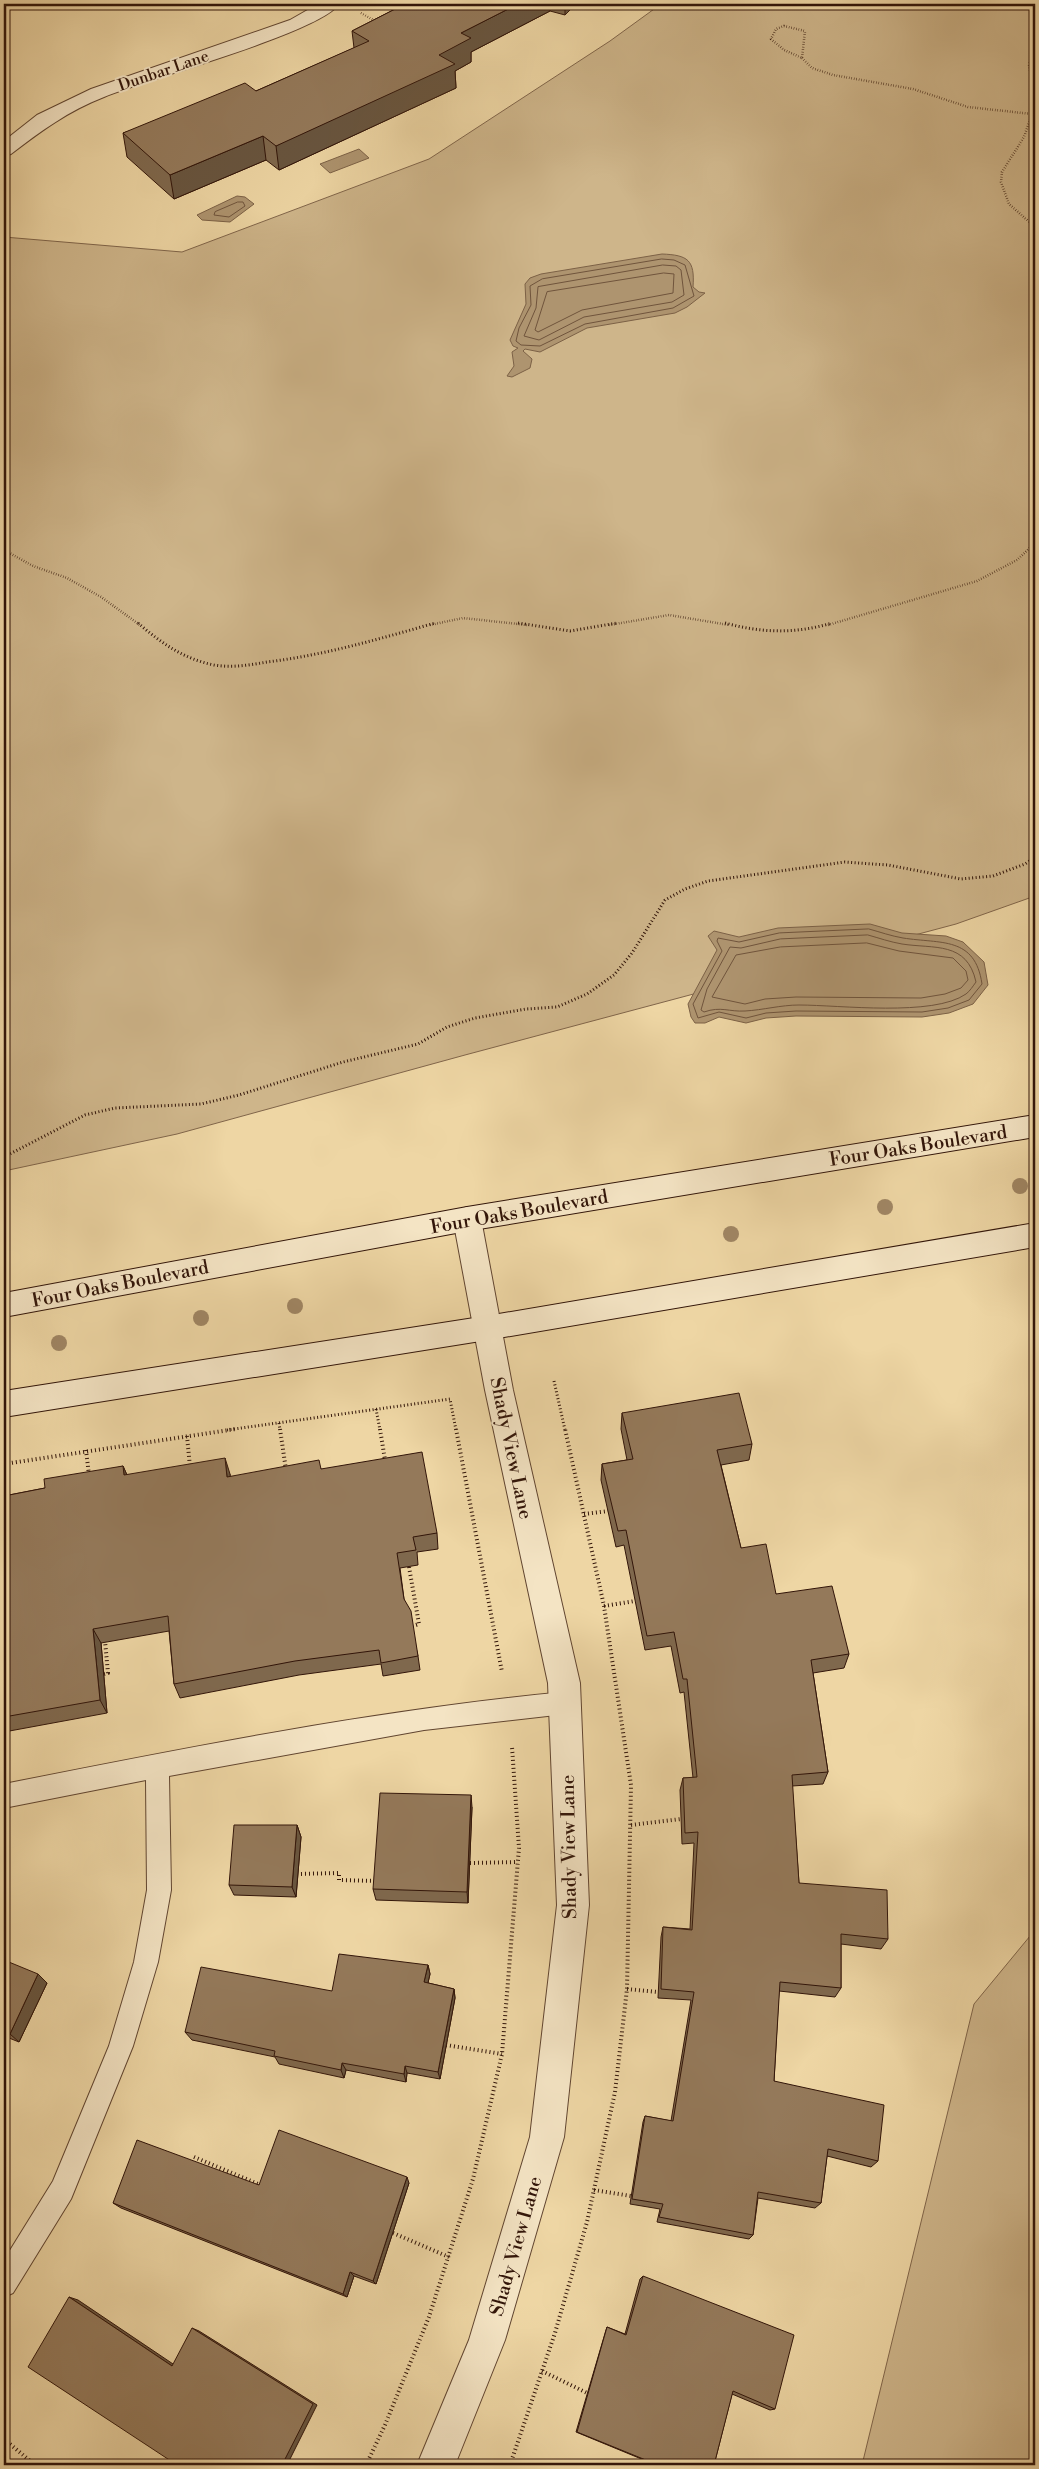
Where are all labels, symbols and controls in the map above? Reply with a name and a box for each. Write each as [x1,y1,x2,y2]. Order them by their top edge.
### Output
street label: Dunbar Lane [115,46,211,96]
street label: Four Oaks Boulevard [827,1120,1009,1172]
street label: Four Oaks Boulevard [428,1185,610,1239]
street label: Four Oaks Boulevard [30,1255,211,1313]
street label: Shady View Lane [484,1375,538,1521]
street label: Shady View Lane [556,1775,582,1919]
street label: Shady View Lane [485,2174,547,2319]

